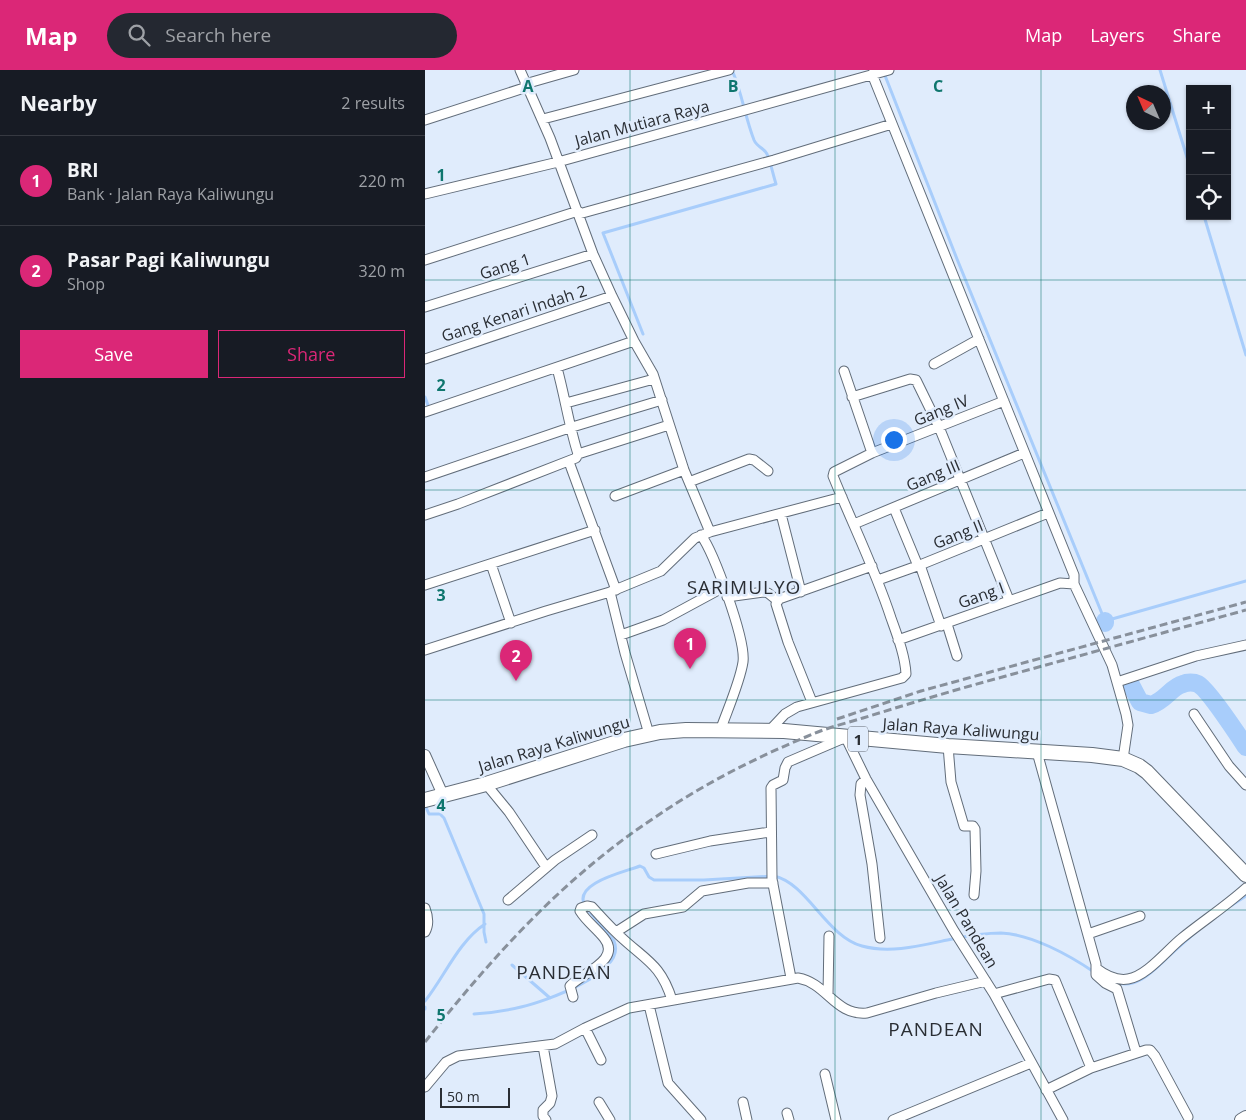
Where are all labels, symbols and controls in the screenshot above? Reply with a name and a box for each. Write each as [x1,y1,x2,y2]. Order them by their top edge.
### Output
search box [107,13,457,58]
text: Map [25,19,77,52]
icon: search [125,21,153,49]
text: Search here [165,22,271,48]
text: Map [1025,23,1062,47]
text: Layers [1090,23,1145,47]
text: Share [1173,23,1221,47]
text: A [522,75,534,97]
text: B [728,75,738,97]
text: C [933,75,943,97]
north arrow [1126,85,1171,130]
map controls [1186,85,1231,220]
button: + [1186,85,1231,130]
text: Nearby [20,89,97,117]
text: 2 results [341,92,405,114]
street label: Jalan Mutiara Raya [570,94,712,152]
button: − [1186,130,1231,175]
text: BRI [67,157,99,183]
text: 1 [436,164,446,186]
text: 1 [31,170,41,192]
text: 220 m [359,170,405,192]
button: locate [1186,175,1231,220]
text: Bank · Jalan Raya Kaliwungu [67,183,274,205]
text: Pasar Pagi Kaliwungu [67,247,270,273]
street label: Gang 1 [477,247,533,285]
text: 2 [31,260,41,282]
text: 320 m [359,260,405,282]
text: Shop [67,273,105,295]
street label: Gang Kenari Indah 2 [439,279,589,347]
button: Save [20,330,208,378]
button: Share [218,330,405,378]
text: 2 [436,374,446,396]
street label: Gang IV [910,389,972,431]
your location [881,427,907,453]
street label: Gang III [903,454,963,496]
street label: Gang II [930,514,986,554]
district label: SARIMULYO [687,574,801,600]
street label: Gang I [955,577,1007,613]
text: 3 [436,584,446,606]
pin: 1 [674,628,706,669]
pin: 2 [500,640,532,681]
street label: Jalan Raya Kaliwungu [474,710,632,778]
street label: Jalan Raya Kaliwungu [880,712,1040,745]
road number: 1 [848,726,868,752]
text: 4 [436,794,446,816]
street label: Jalan Pandean [929,868,1004,972]
district label: PANDEAN [516,959,612,985]
text: 5 [436,1004,446,1026]
district label: PANDEAN [888,1016,984,1042]
scale bar [440,1085,510,1108]
text: 50 m [447,1087,480,1106]

